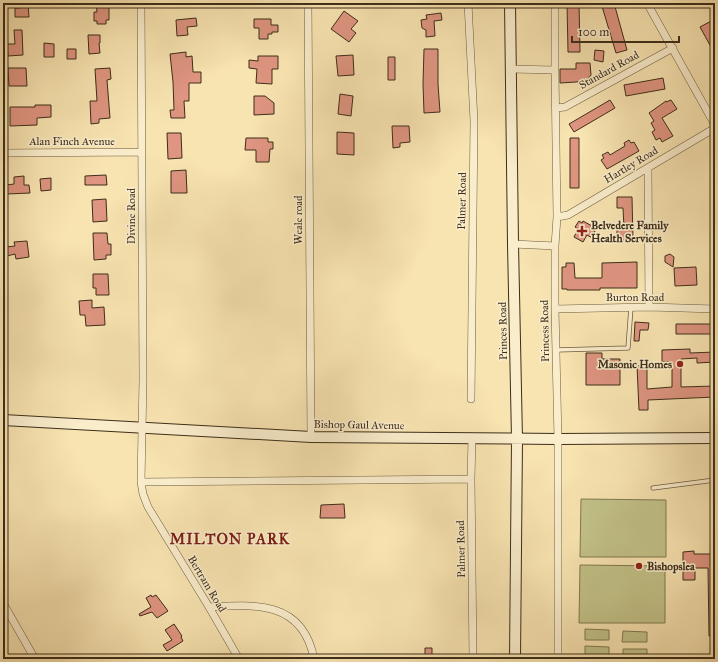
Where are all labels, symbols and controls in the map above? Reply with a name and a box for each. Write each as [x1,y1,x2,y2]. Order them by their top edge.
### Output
scale bar [572,18,679,44]
text: 100 m [578,25,609,39]
street label: Standard Road [577,48,642,92]
street label: Alan Finch Avenue [28,135,115,148]
street label: Hartley Road [602,144,661,186]
street label: Palmer Road [455,172,469,230]
street label: Divine Road [125,187,138,244]
street label: Weale road [292,195,305,244]
place label: Belvedere Family Health Services [591,219,669,245]
marker: Belvedere Family Health Services [576,225,588,237]
street label: Burton Road [606,291,665,304]
street label: Princess Road [538,299,552,362]
street label: Princes Road [496,301,510,360]
place label: Masonic Homes [598,358,672,371]
marker: Masonic Homes [675,359,685,369]
street label: Bishop Gaul Avenue [314,418,405,432]
street label: Palmer Road [454,520,468,578]
district label: MILTON PARK [170,530,291,548]
street label: Bertram Road [185,553,229,615]
place label: Bishopslea [647,560,695,574]
marker: Bishopslea [634,561,644,571]

